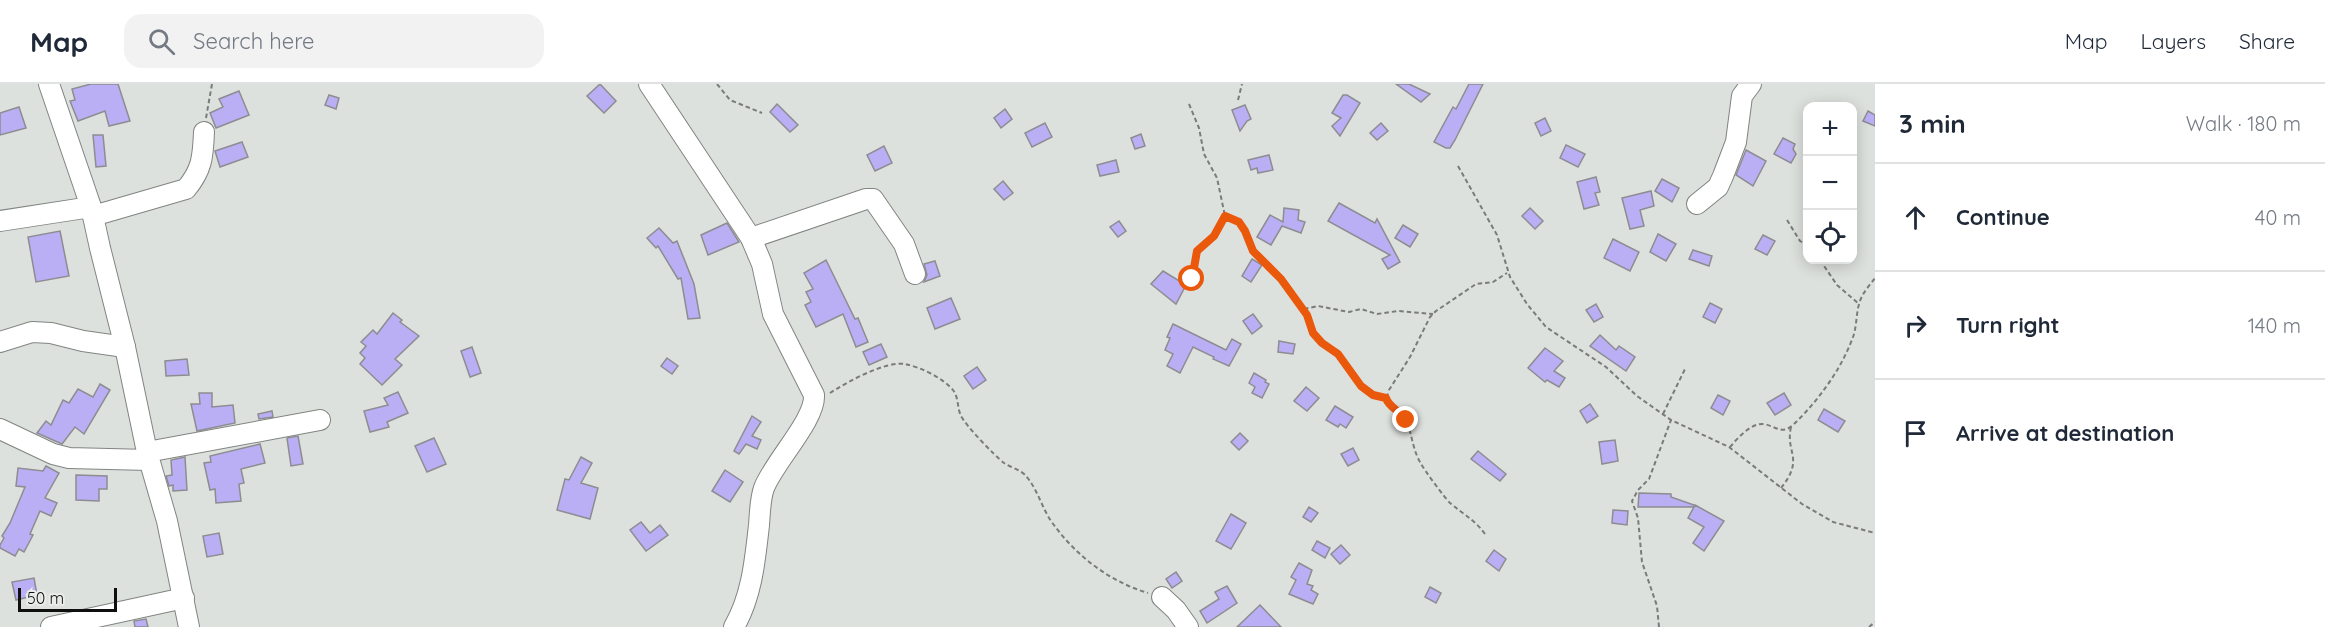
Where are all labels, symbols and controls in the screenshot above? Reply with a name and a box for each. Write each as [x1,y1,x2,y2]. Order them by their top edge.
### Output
search box [124,14,544,68]
text: Map [30,24,88,59]
icon: search [145,25,178,58]
text: Search here [193,27,315,55]
text: Map [2065,28,2108,54]
text: Layers [2141,28,2206,54]
text: Share [2239,28,2295,54]
map controls [1803,102,1857,264]
button: + [1803,102,1857,156]
text: 3 min [1899,107,1966,140]
text: Walk · 180 m [2186,111,2301,136]
button: − [1803,156,1857,210]
icon: ahead [1899,201,1932,234]
text: Continue [1956,203,2050,231]
text: 40 m [2255,205,2301,230]
button: locate [1803,210,1857,264]
route start [1178,265,1204,291]
icon: right [1899,309,1932,342]
text: Turn right [1956,311,2060,339]
text: 140 m [2248,313,2301,338]
route end [1392,406,1418,432]
icon: arrive [1899,417,1932,450]
text: Arrive at destination [1956,419,2174,447]
scale bar [18,585,117,612]
text: 50 m [27,588,64,608]

